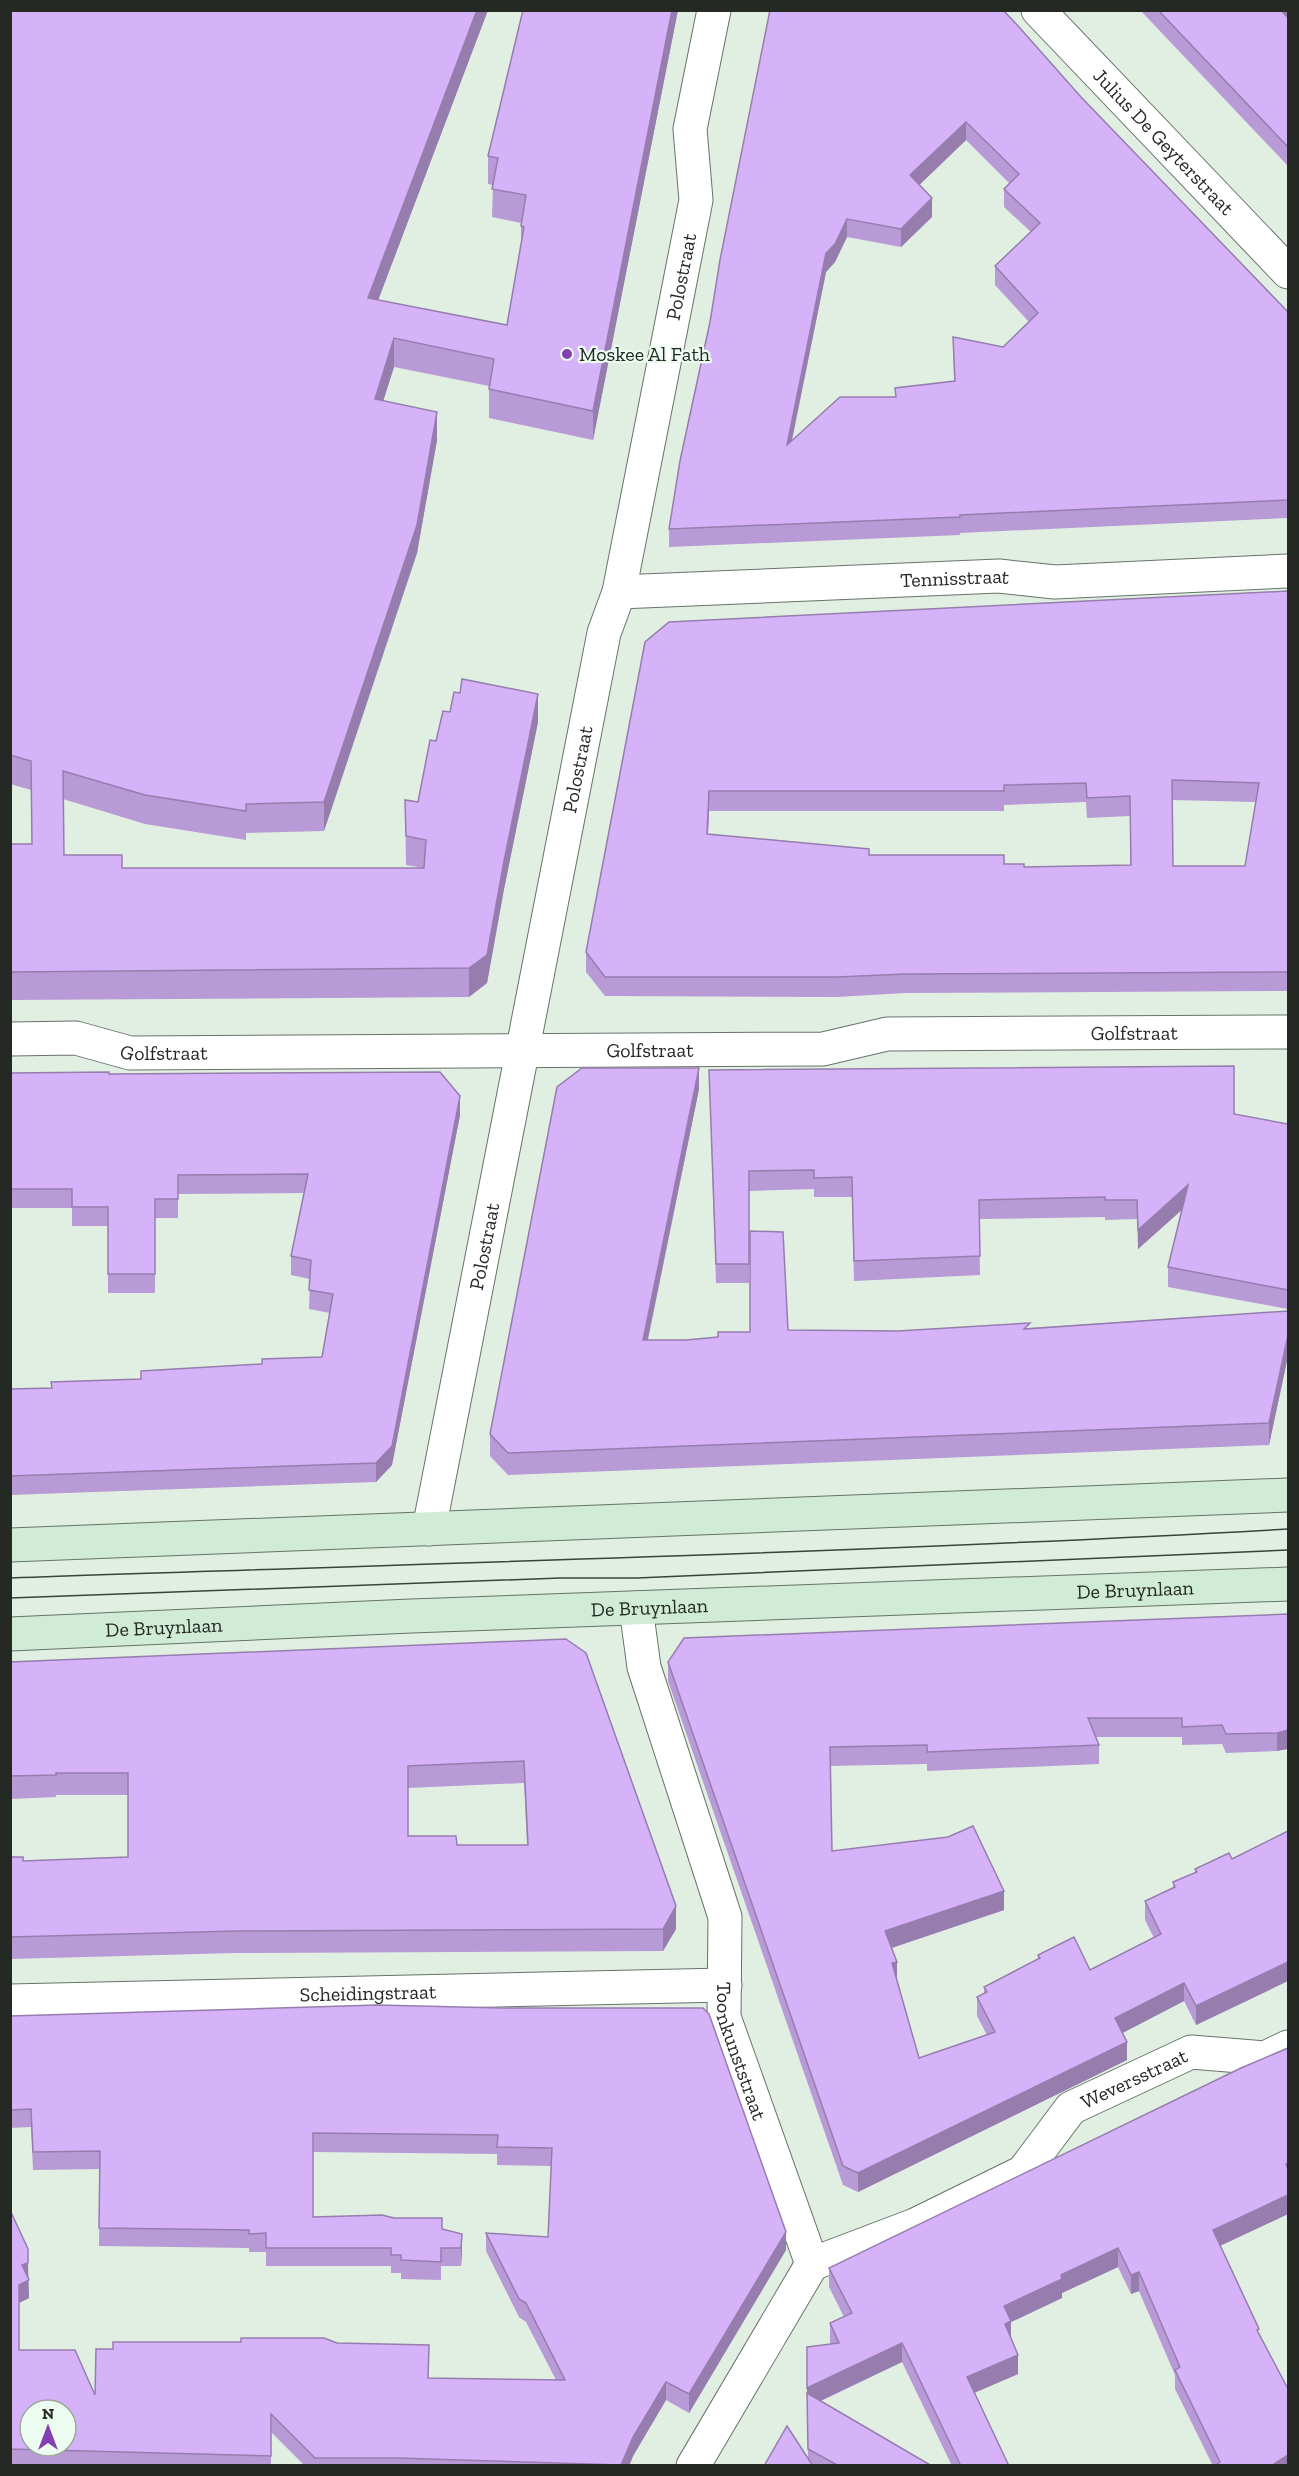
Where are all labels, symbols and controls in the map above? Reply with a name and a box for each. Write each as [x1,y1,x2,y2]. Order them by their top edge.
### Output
street label: Julius De Geyterstraat [1088,63,1239,220]
street label: Polostraat [661,230,701,322]
place label: Moskee Al Fath [579,342,711,366]
marker: Moskee Al Fath [560,347,574,361]
street label: Tennisstraat [900,564,1011,592]
street label: Polostraat [557,723,598,815]
street label: Golfstraat [1091,1021,1178,1045]
street label: Golfstraat [606,1038,694,1062]
street label: Golfstraat [118,1039,208,1066]
street label: Polostraat [464,1200,505,1292]
street label: De Bruynlaan [1076,1575,1195,1604]
street label: De Bruynlaan [590,1593,709,1621]
street label: De Bruynlaan [105,1612,224,1642]
street label: Scheidingstraat [299,1979,437,2007]
street label: Toonkunststraat [711,1982,772,2124]
street label: Weversstraat [1077,2043,1192,2114]
north arrow [18,2398,78,2458]
text: N [42,2404,54,2423]

